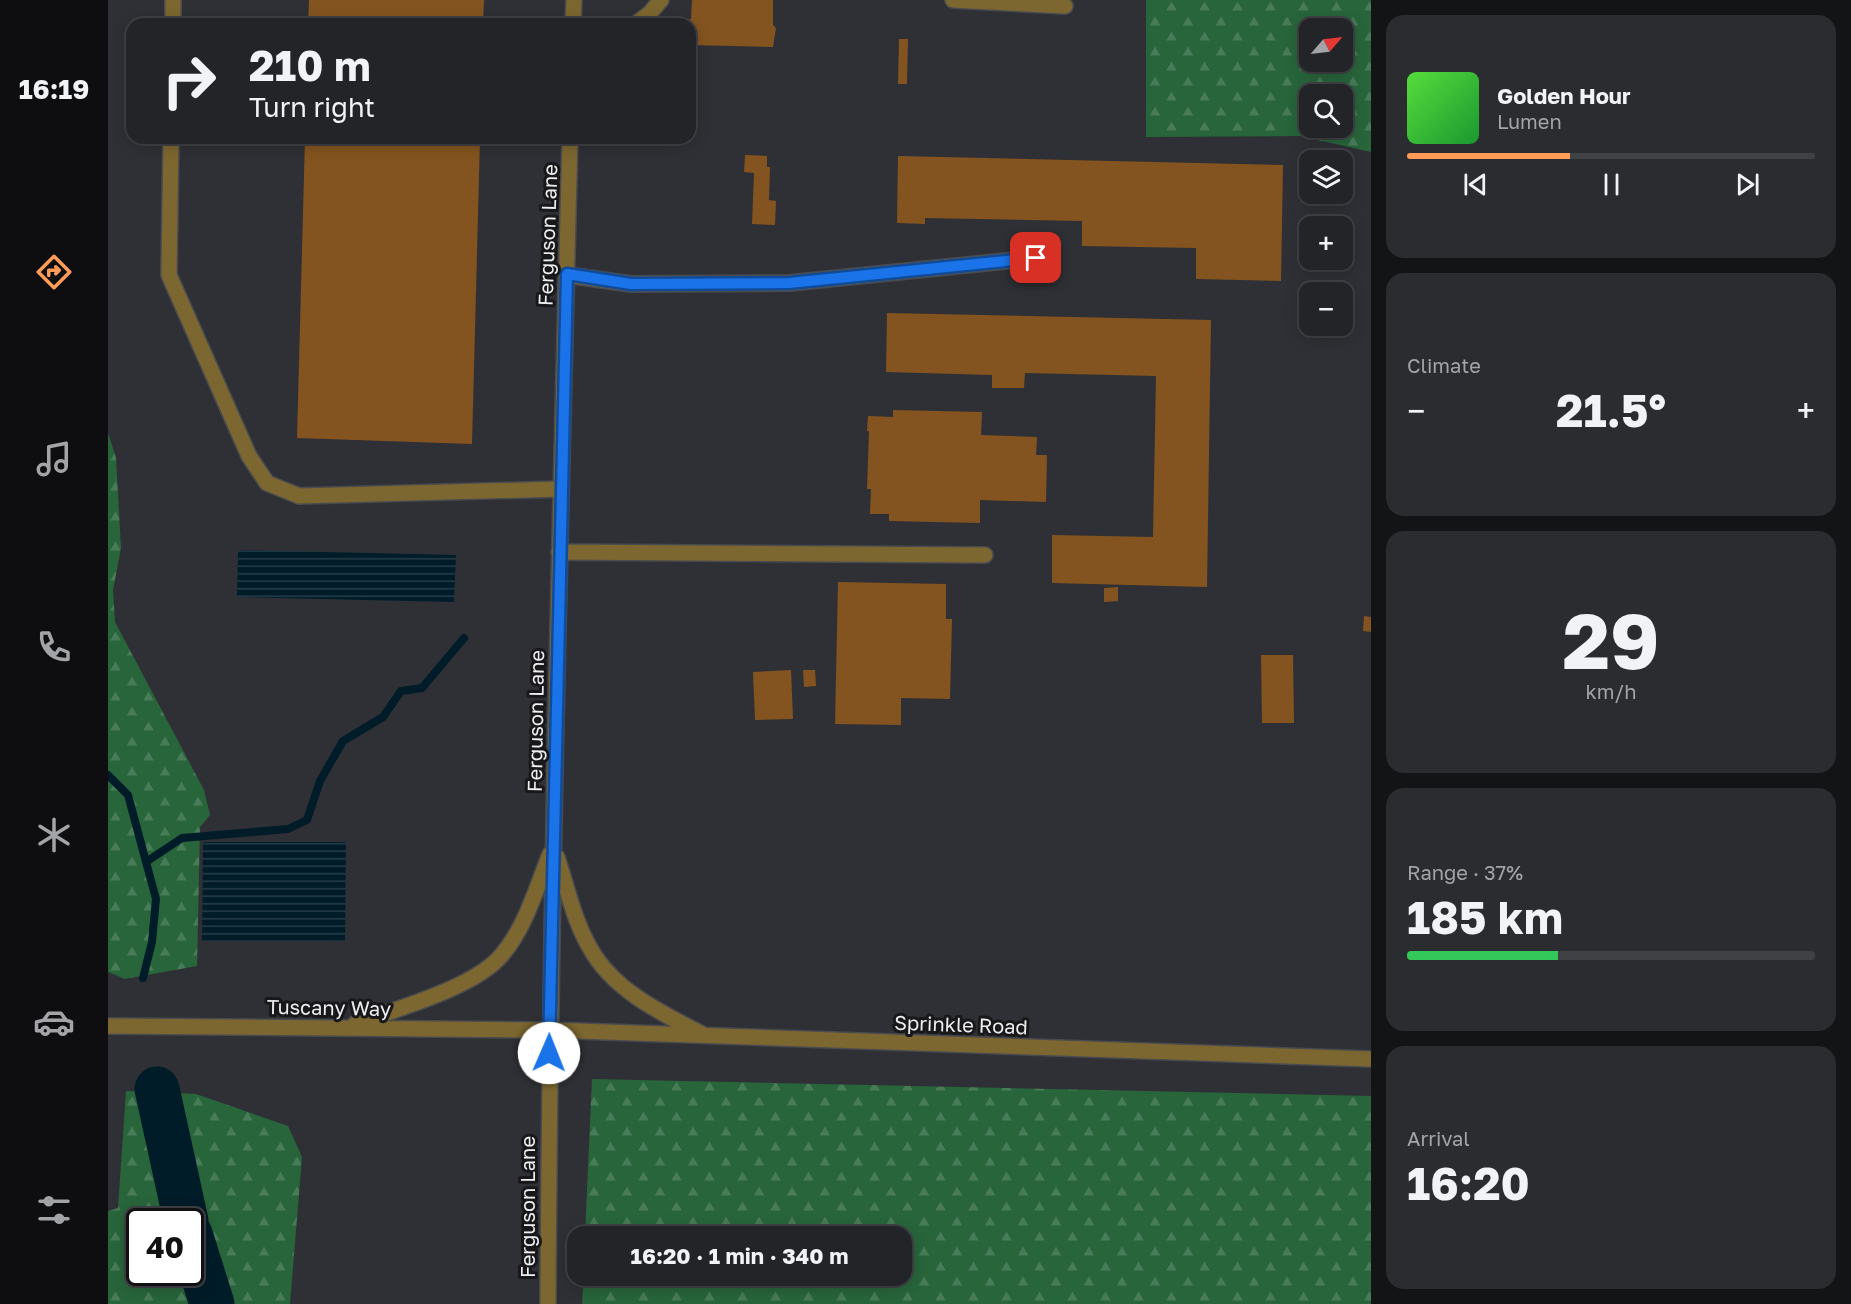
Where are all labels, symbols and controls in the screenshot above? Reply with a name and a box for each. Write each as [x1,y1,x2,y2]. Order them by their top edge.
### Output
north arrow [1299,18,1353,72]
map controls [1299,18,1353,336]
text: 210 m [249,40,371,90]
icon: right [150,42,228,120]
text: 16:19 [19,73,89,105]
text: Golden Hour [1497,82,1631,109]
button: search [1299,84,1353,138]
text: Turn right [249,91,375,123]
text: Lumen [1497,109,1562,133]
button: layers [1299,150,1353,204]
street label: Ferguson Lane [533,164,561,306]
icon: previous [1459,168,1492,201]
icon: pause [1595,168,1628,201]
icon: next [1731,168,1764,201]
button: + [1299,216,1353,270]
pin [1010,232,1061,283]
icon: arrive [1019,241,1052,274]
icon: directions [33,251,75,293]
button: − [1299,282,1353,336]
text: Climate [1407,353,1481,377]
text: 21.5° [1556,383,1666,437]
text: − [1407,391,1425,430]
text: + [1797,391,1815,430]
icon: music [33,438,75,480]
text: 29 [1562,593,1660,686]
icon: phone [33,626,75,668]
street label: Ferguson Lane [522,650,548,792]
text: km/h [1586,679,1636,703]
icon: climate [33,814,75,856]
text: Range · 37% [1407,860,1523,884]
text: 185 km [1407,890,1563,944]
street label: Tuscany Way [267,994,391,1020]
icon: car [33,1001,75,1043]
street label: Sprinkle Road [894,1010,1028,1038]
position arrow [517,1021,581,1085]
text: Arrival [1407,1126,1470,1150]
street label: Ferguson Lane [515,1136,539,1278]
text: 16:20 [1407,1156,1530,1210]
icon: filters [33,1189,75,1231]
speed limit sign: 40 [126,1208,204,1286]
text: 16:20 · 1 min · 340 m [631,1242,848,1269]

